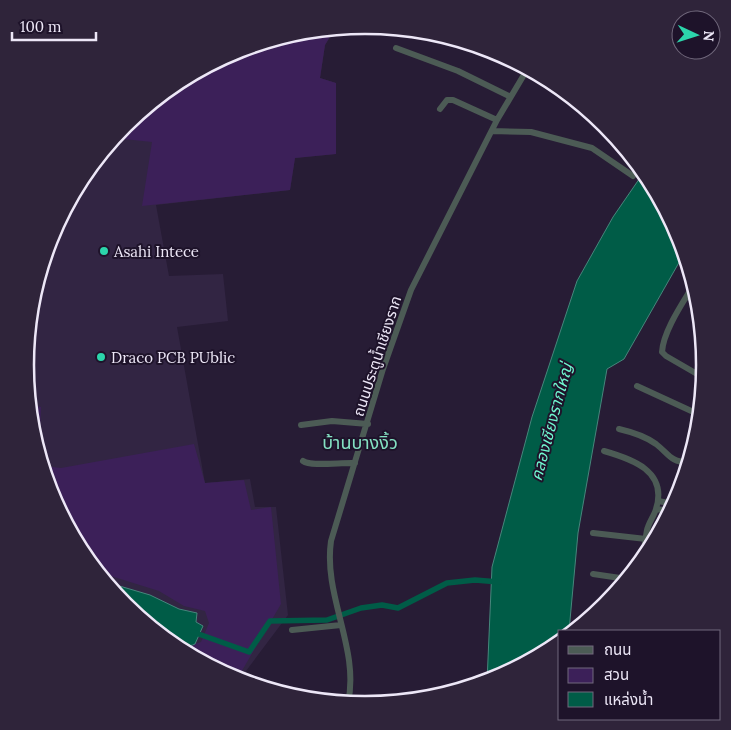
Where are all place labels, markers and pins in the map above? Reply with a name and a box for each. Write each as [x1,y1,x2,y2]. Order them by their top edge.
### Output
place label: Asahi Intece [113,242,199,261]
marker: Asahi Intece [98,245,110,257]
place label: Draco PCB PUblic [111,348,235,367]
marker: Draco PCB PUblic [95,351,107,363]

